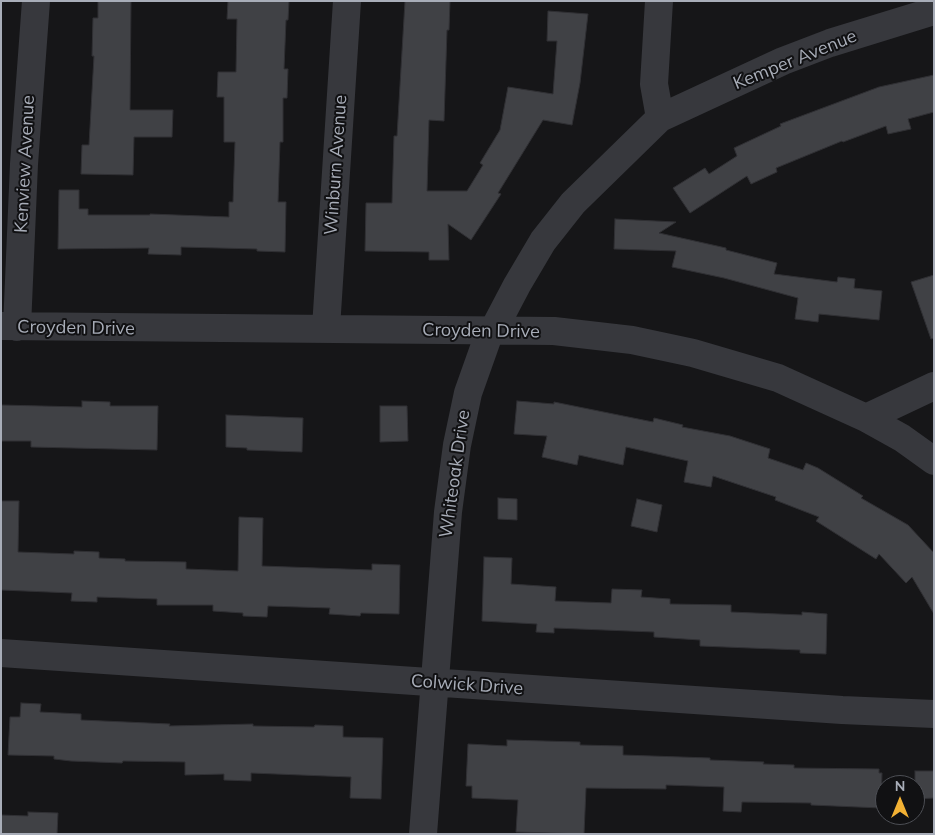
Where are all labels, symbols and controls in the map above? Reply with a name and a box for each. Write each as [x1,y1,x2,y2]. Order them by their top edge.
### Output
street label: Kemper Avenue [730,25,860,95]
street label: Winburn Avenue [320,94,352,236]
street label: Kenview Avenue [11,95,39,233]
street label: Croyden Drive [17,316,135,340]
street label: Croyden Drive [422,319,540,343]
street label: Whiteoak Drive [435,408,475,540]
street label: Colwick Drive [410,670,524,700]
north arrow [875,775,925,825]
text: N [895,777,905,795]

